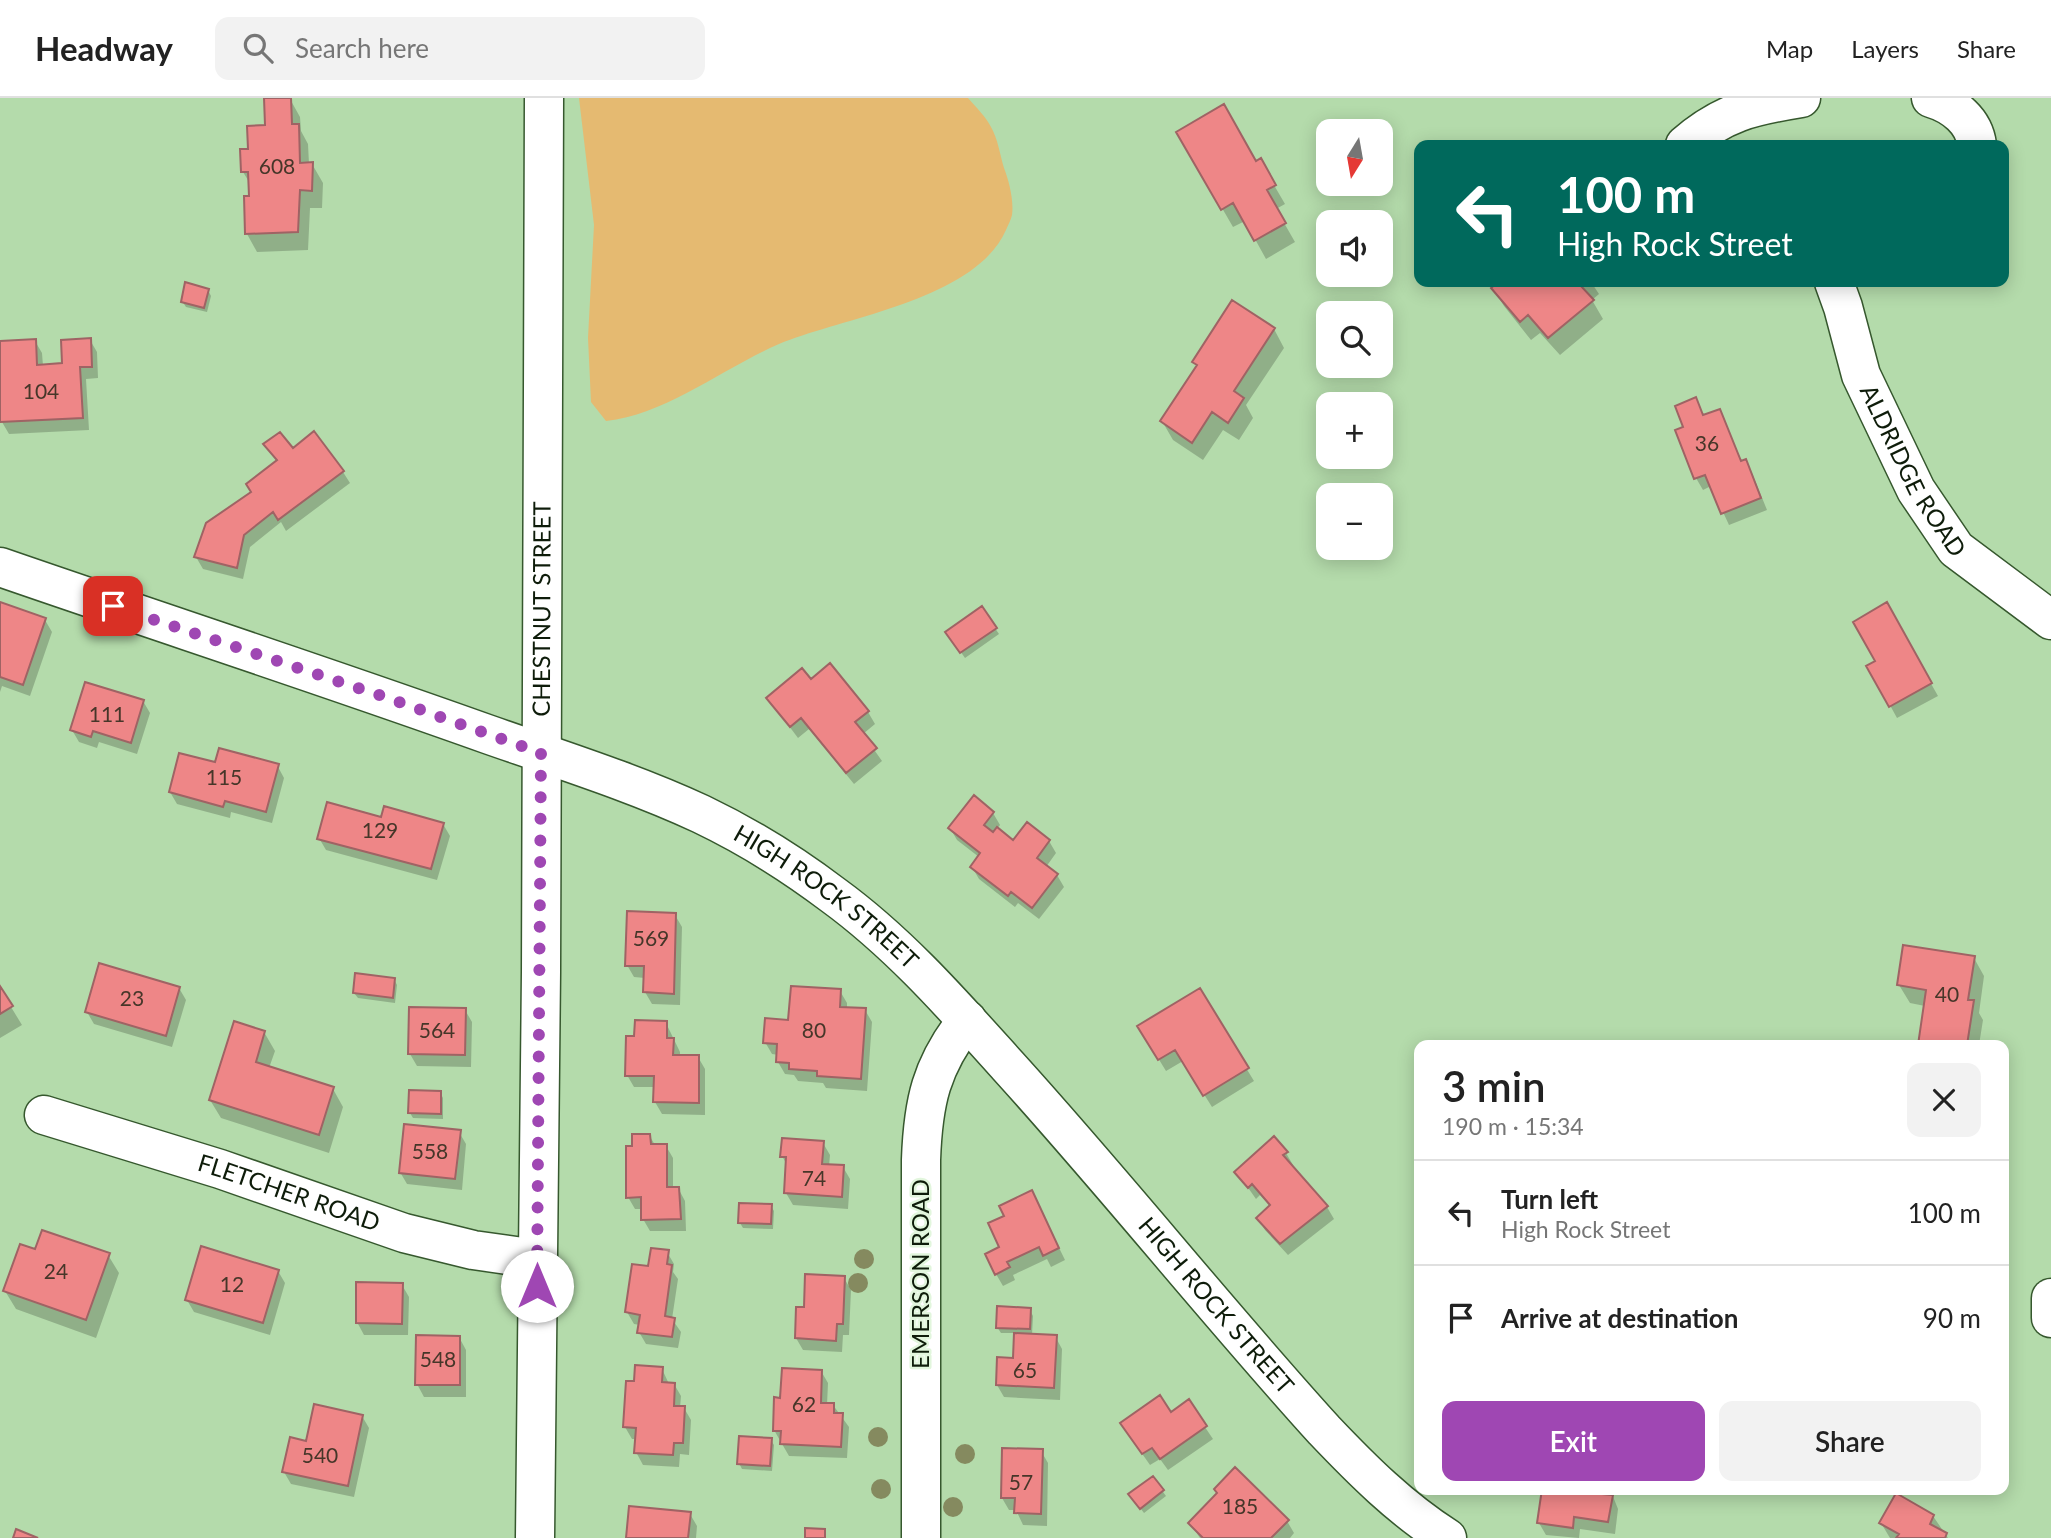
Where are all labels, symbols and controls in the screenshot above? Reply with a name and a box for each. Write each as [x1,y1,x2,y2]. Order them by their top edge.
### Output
search box [215,17,705,80]
text: Headway [35,28,173,68]
icon: search [239,29,277,67]
text: Search here [295,32,429,64]
text: Map [1766,34,1813,63]
text: Layers [1851,34,1919,63]
text: Share [1957,34,2016,63]
north arrow [1316,119,1393,196]
map controls [1316,119,1393,560]
house number: 608 [259,153,295,178]
text: 100 m [1557,165,1695,223]
icon: left [1442,168,1533,259]
button: sound [1316,210,1393,287]
text: High Rock Street [1557,224,1793,263]
button: search [1316,301,1393,378]
house number: 104 [23,378,59,403]
street label: ALDRIDGE ROAD [1855,380,1973,562]
button: + [1316,392,1393,469]
house number: 36 [1695,430,1719,455]
button: − [1316,483,1393,560]
street label: CHESTNUT STREET [526,501,556,717]
pin [83,576,143,636]
icon: arrive [94,587,132,625]
house number: 111 [89,701,125,726]
house number: 115 [206,764,242,789]
house number: 129 [362,817,398,842]
street label: HIGH ROCK STREET [729,818,925,974]
house number: 569 [633,925,669,950]
house number: 40 [1935,981,1959,1006]
house number: 23 [120,985,144,1010]
house number: 564 [419,1017,455,1042]
house number: 80 [802,1017,826,1042]
text: 3 min [1442,1061,1546,1111]
button: close [1907,1063,1981,1137]
text: 190 m · 15:34 [1442,1112,1584,1140]
house number: 558 [412,1138,448,1163]
street label: FLETCHER ROAD [195,1147,384,1237]
house number: 74 [802,1165,826,1190]
street label: EMERSON ROAD [905,1179,934,1369]
text: Turn left [1501,1183,1598,1215]
icon: left [1442,1194,1480,1232]
text: 100 m [1908,1197,1981,1229]
street label: HIGH ROCK STREET [1133,1211,1301,1399]
text: High Rock Street [1501,1215,1670,1243]
position arrow [500,1249,574,1323]
house number: 24 [44,1258,68,1283]
house number: 12 [220,1271,244,1296]
icon: arrive [1442,1299,1480,1337]
text: Arrive at destination [1501,1302,1738,1334]
text: 90 m [1923,1302,1981,1334]
house number: 548 [420,1346,456,1371]
house number: 65 [1013,1357,1037,1382]
house number: 62 [792,1391,816,1416]
button: Exit [1442,1401,1705,1481]
button: Share [1719,1401,1981,1481]
house number: 540 [302,1442,338,1467]
house number: 57 [1009,1469,1033,1494]
house number: 185 [1222,1493,1258,1518]

